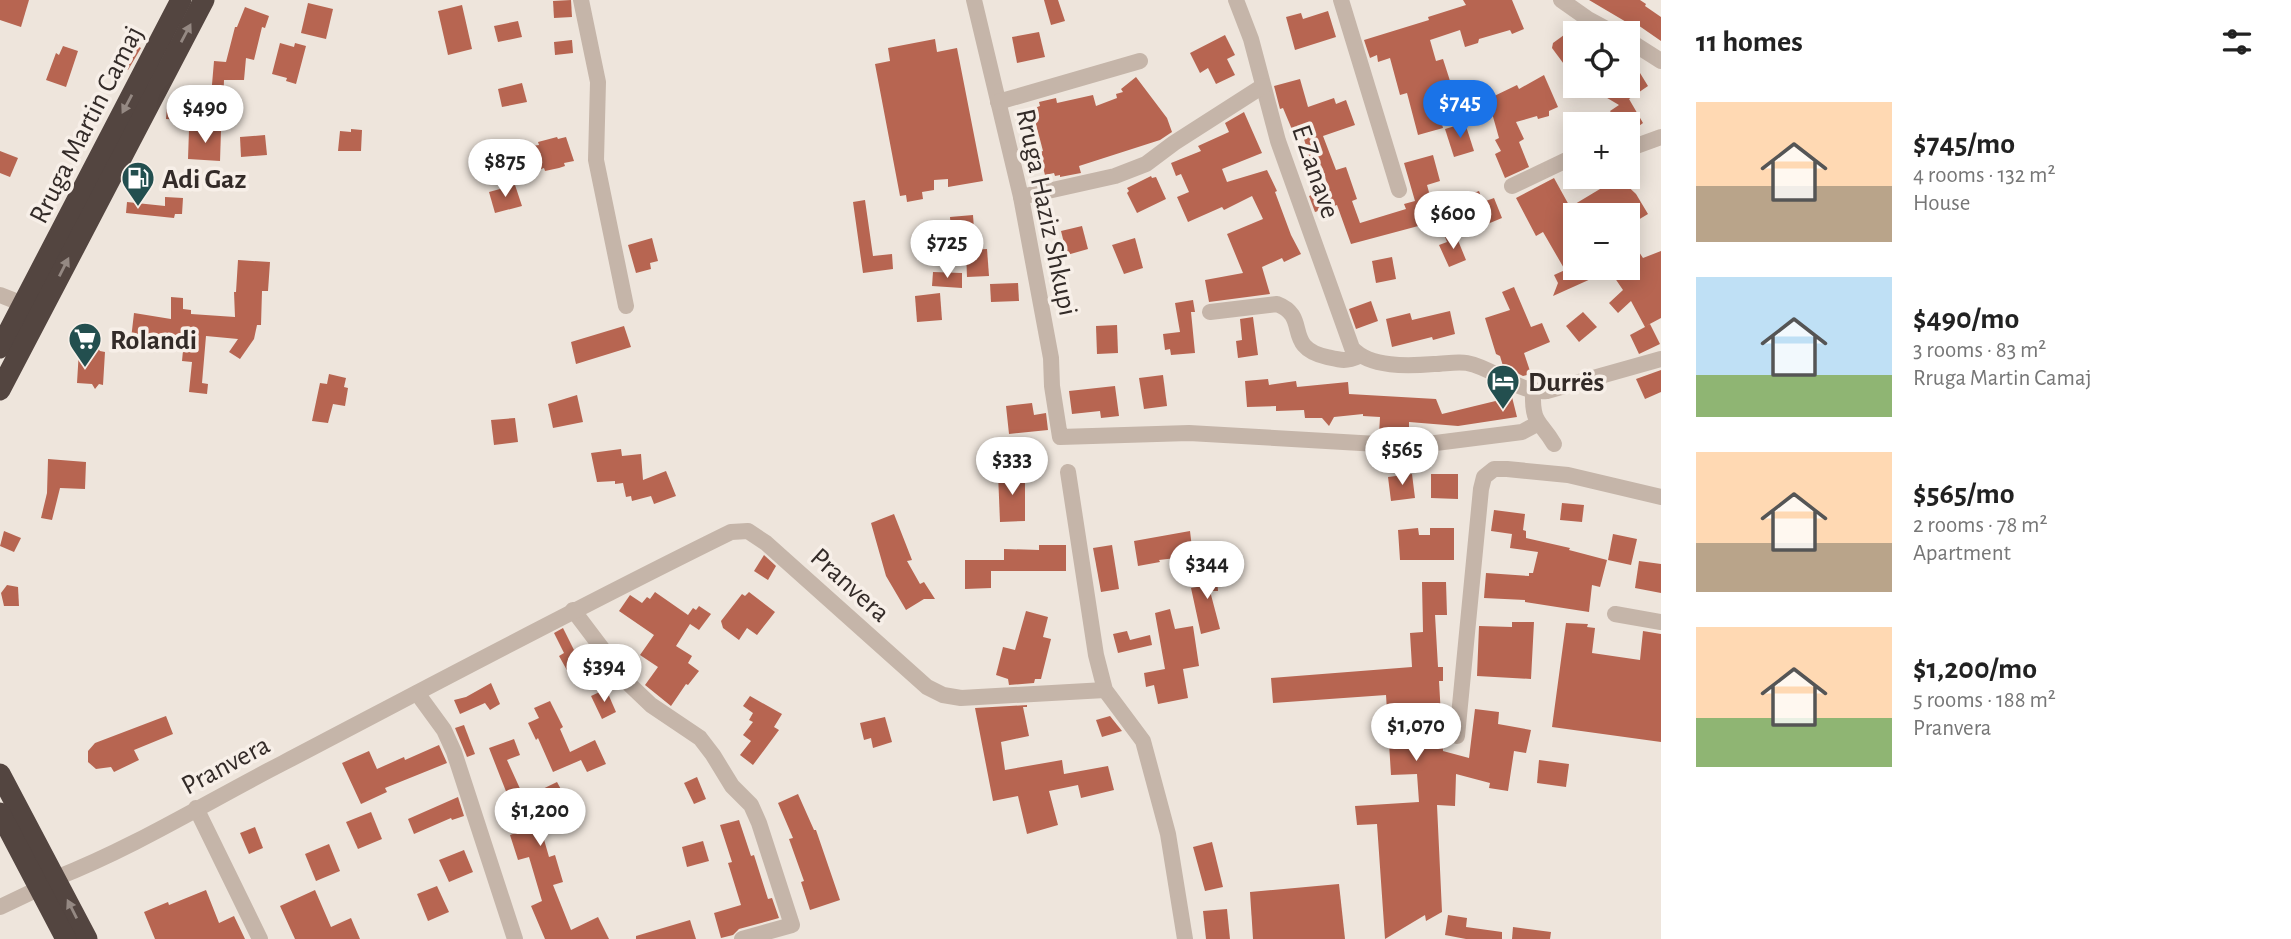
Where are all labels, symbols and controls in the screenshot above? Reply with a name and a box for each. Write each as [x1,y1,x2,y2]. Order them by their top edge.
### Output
map controls [1563,21,1640,280]
button: locate [1563,21,1640,98]
street label: Rruga Martin Camaj [25,22,149,228]
icon: filters [2218,23,2256,61]
one-way arrow [180,24,192,43]
text: 11 homes [1696,27,1803,57]
pin: $745 [1419,80,1501,140]
pin: $490 [164,86,246,145]
text: $745 [1439,91,1481,114]
one-way arrow [121,94,132,114]
text: $490 [182,96,228,119]
street label: Rruga Haziz Shkupi [1010,106,1082,318]
button: + [1563,112,1640,189]
street label: E Zanave [1286,121,1344,222]
text: $745/mo [1913,129,2015,159]
icon: home [1752,130,1836,214]
pin: $875 [464,140,546,199]
text: $875 [484,150,526,173]
fuel station icon: Adi Gaz [119,159,157,208]
text: 4 rooms · 132 m² [1913,164,2055,187]
place label: Adi Gaz [162,166,247,194]
pin: $600 [1412,191,1494,251]
text: House [1913,192,1970,215]
text: $600 [1430,202,1476,225]
button: − [1563,203,1640,280]
pin: $725 [906,220,988,280]
text: $725 [926,231,968,254]
one-way arrow [58,257,69,277]
text: $490/mo [1913,304,2019,334]
icon: home [1752,305,1836,389]
supermarket icon: Rolandi [66,320,104,369]
place label: Rolandi [110,327,197,355]
text: 3 rooms · 83 m² [1913,339,2046,362]
hotel icon: Durrës [1484,362,1522,411]
text: Rruga Martin Camaj [1913,367,2092,390]
place label: Durrës [1528,369,1604,397]
pin: $565 [1361,428,1443,487]
pin: $333 [971,438,1053,497]
text: $565 [1381,438,1423,461]
text: $333 [992,448,1032,471]
text: $565/mo [1913,479,2014,509]
icon: home [1752,480,1836,564]
text: 2 rooms · 78 m² [1913,514,2048,537]
pin: $344 [1166,542,1248,601]
text: Apartment [1913,542,2011,565]
street label: Pranvera [805,543,895,628]
text: $344 [1185,552,1229,575]
pin: $394 [563,644,645,704]
text: $1,200/mo [1913,654,2037,684]
text: $394 [583,655,625,678]
icon: home [1752,655,1836,739]
text: 5 rooms · 188 m² [1913,689,2056,712]
pin: $1,070 [1359,704,1473,763]
text: $1,070 [1387,714,1445,737]
text: Pranvera [1913,717,1992,740]
street label: Pranvera [177,731,275,801]
pin: $1,200 [483,788,597,848]
text: $1,200 [511,799,569,822]
one-way arrow [66,899,78,919]

